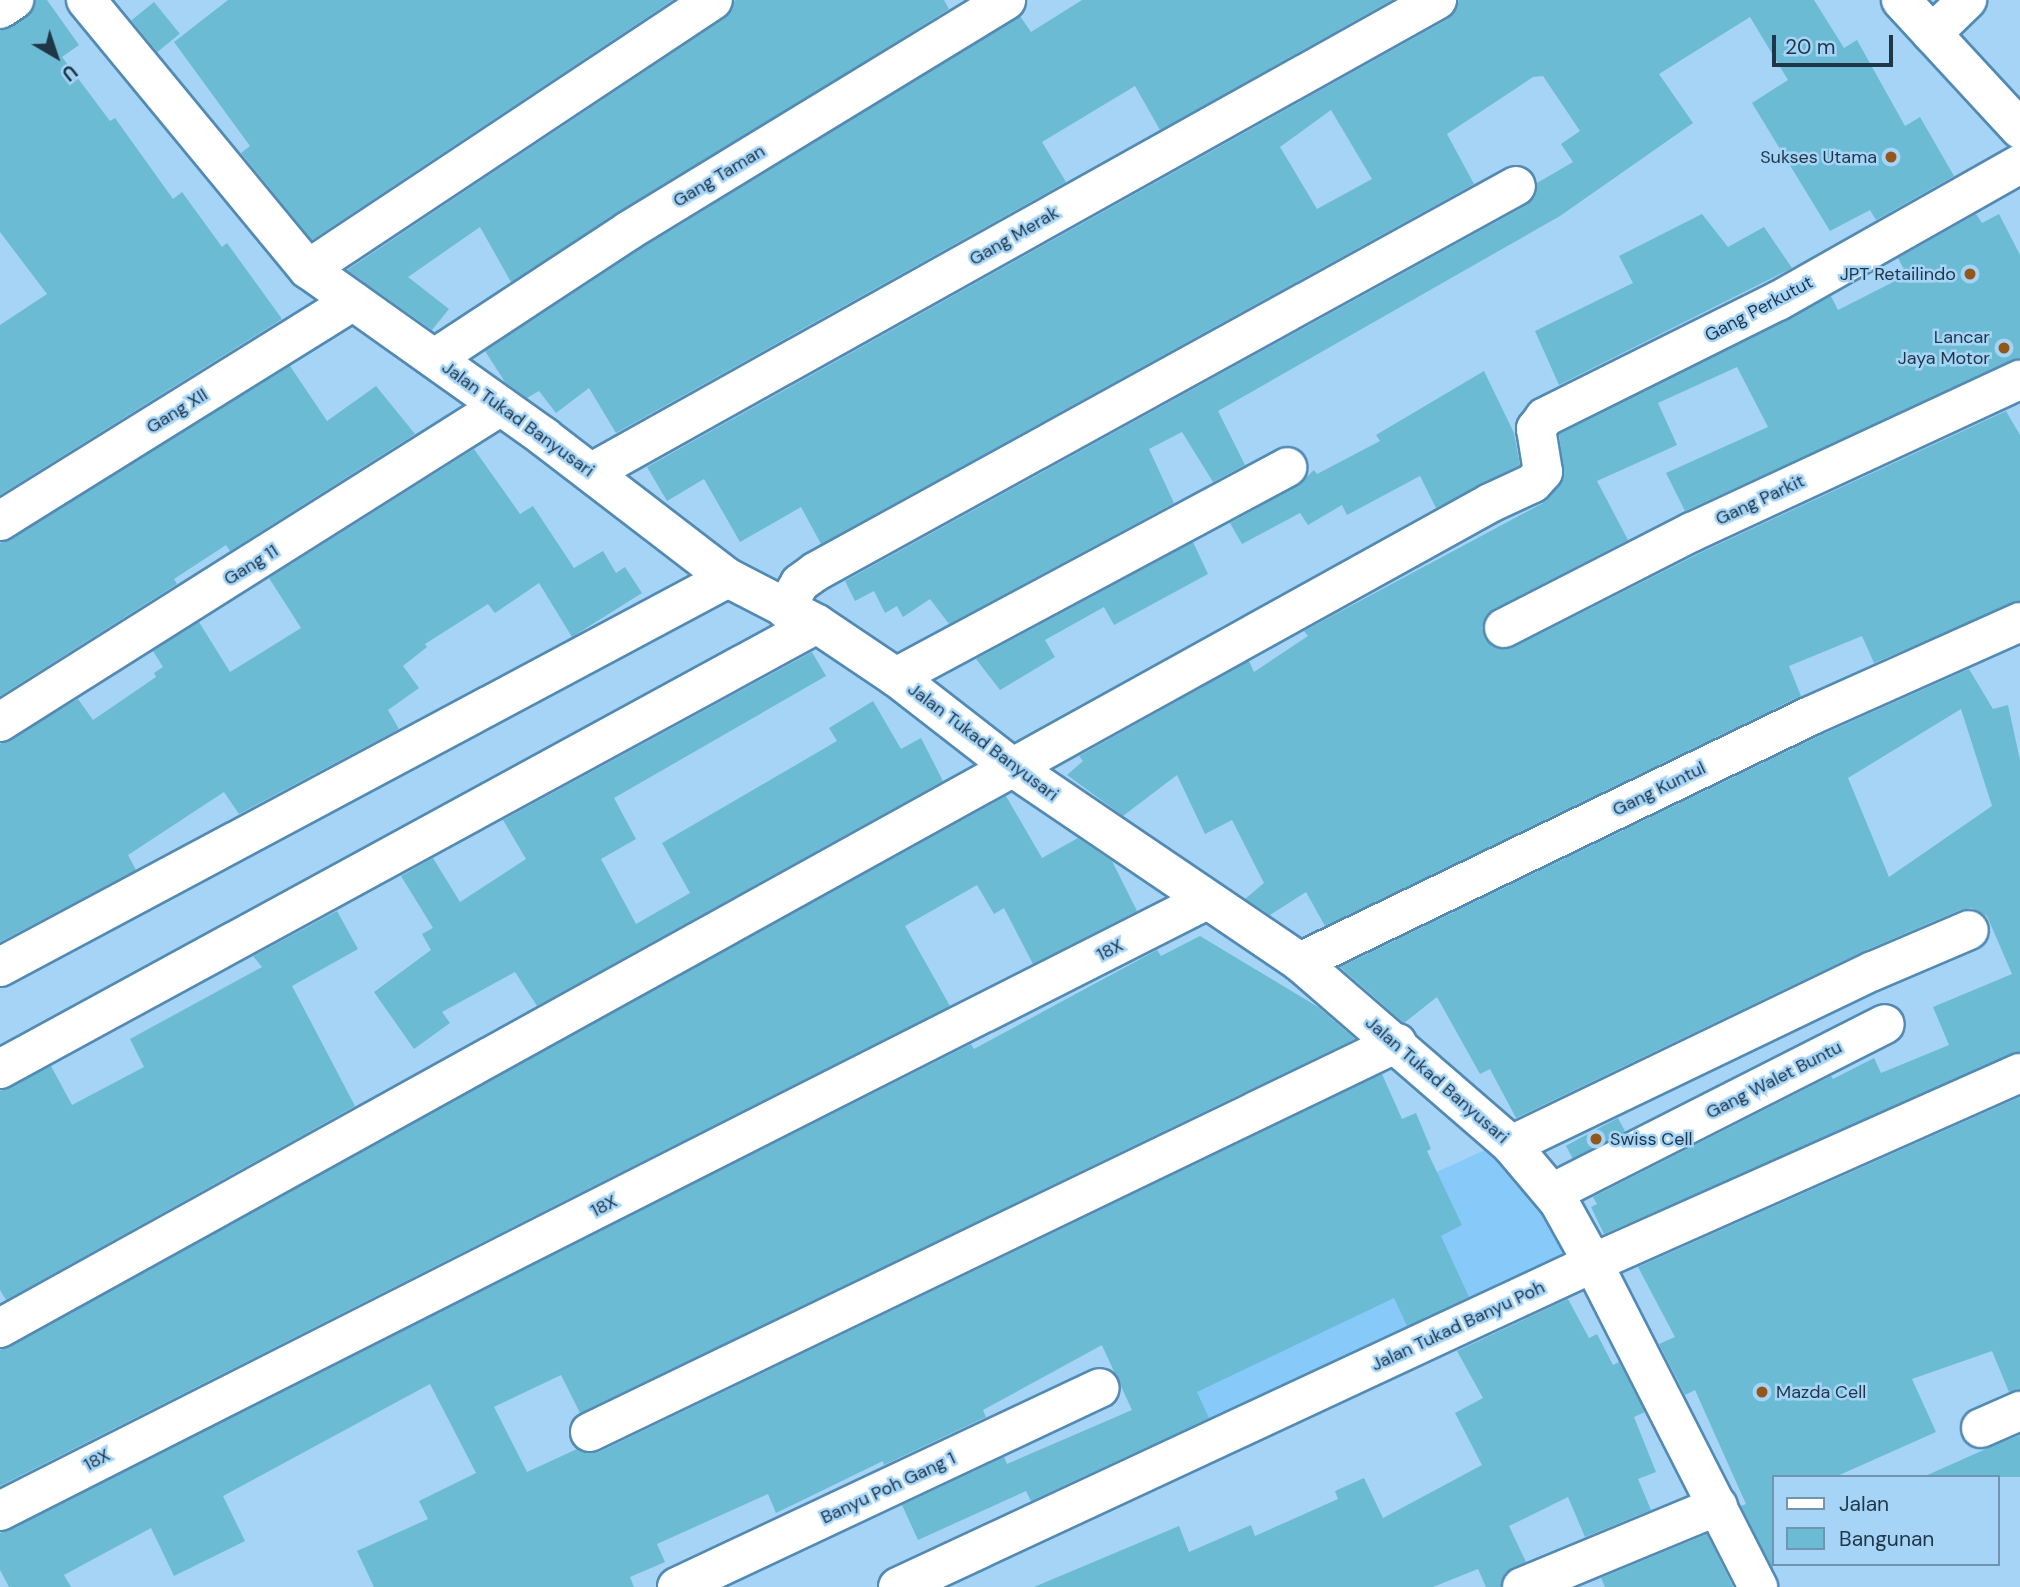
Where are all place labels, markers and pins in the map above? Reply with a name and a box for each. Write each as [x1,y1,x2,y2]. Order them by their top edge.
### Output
place label: Sukses Utama [1760,146,1877,168]
marker: Sukses Utama [1883,149,1899,165]
place label: JPT Retailindo [1840,263,1956,285]
marker: JPT Retailindo [1962,266,1978,282]
place label: Lancar Jaya Motor [1898,327,1990,370]
marker: Lancar Jaya Motor [1996,340,2012,356]
place label: Swiss Cell [1610,1128,1693,1150]
marker: Swiss Cell [1588,1131,1604,1147]
place label: Mazda Cell [1776,1381,1866,1403]
marker: Mazda Cell [1754,1384,1770,1400]

